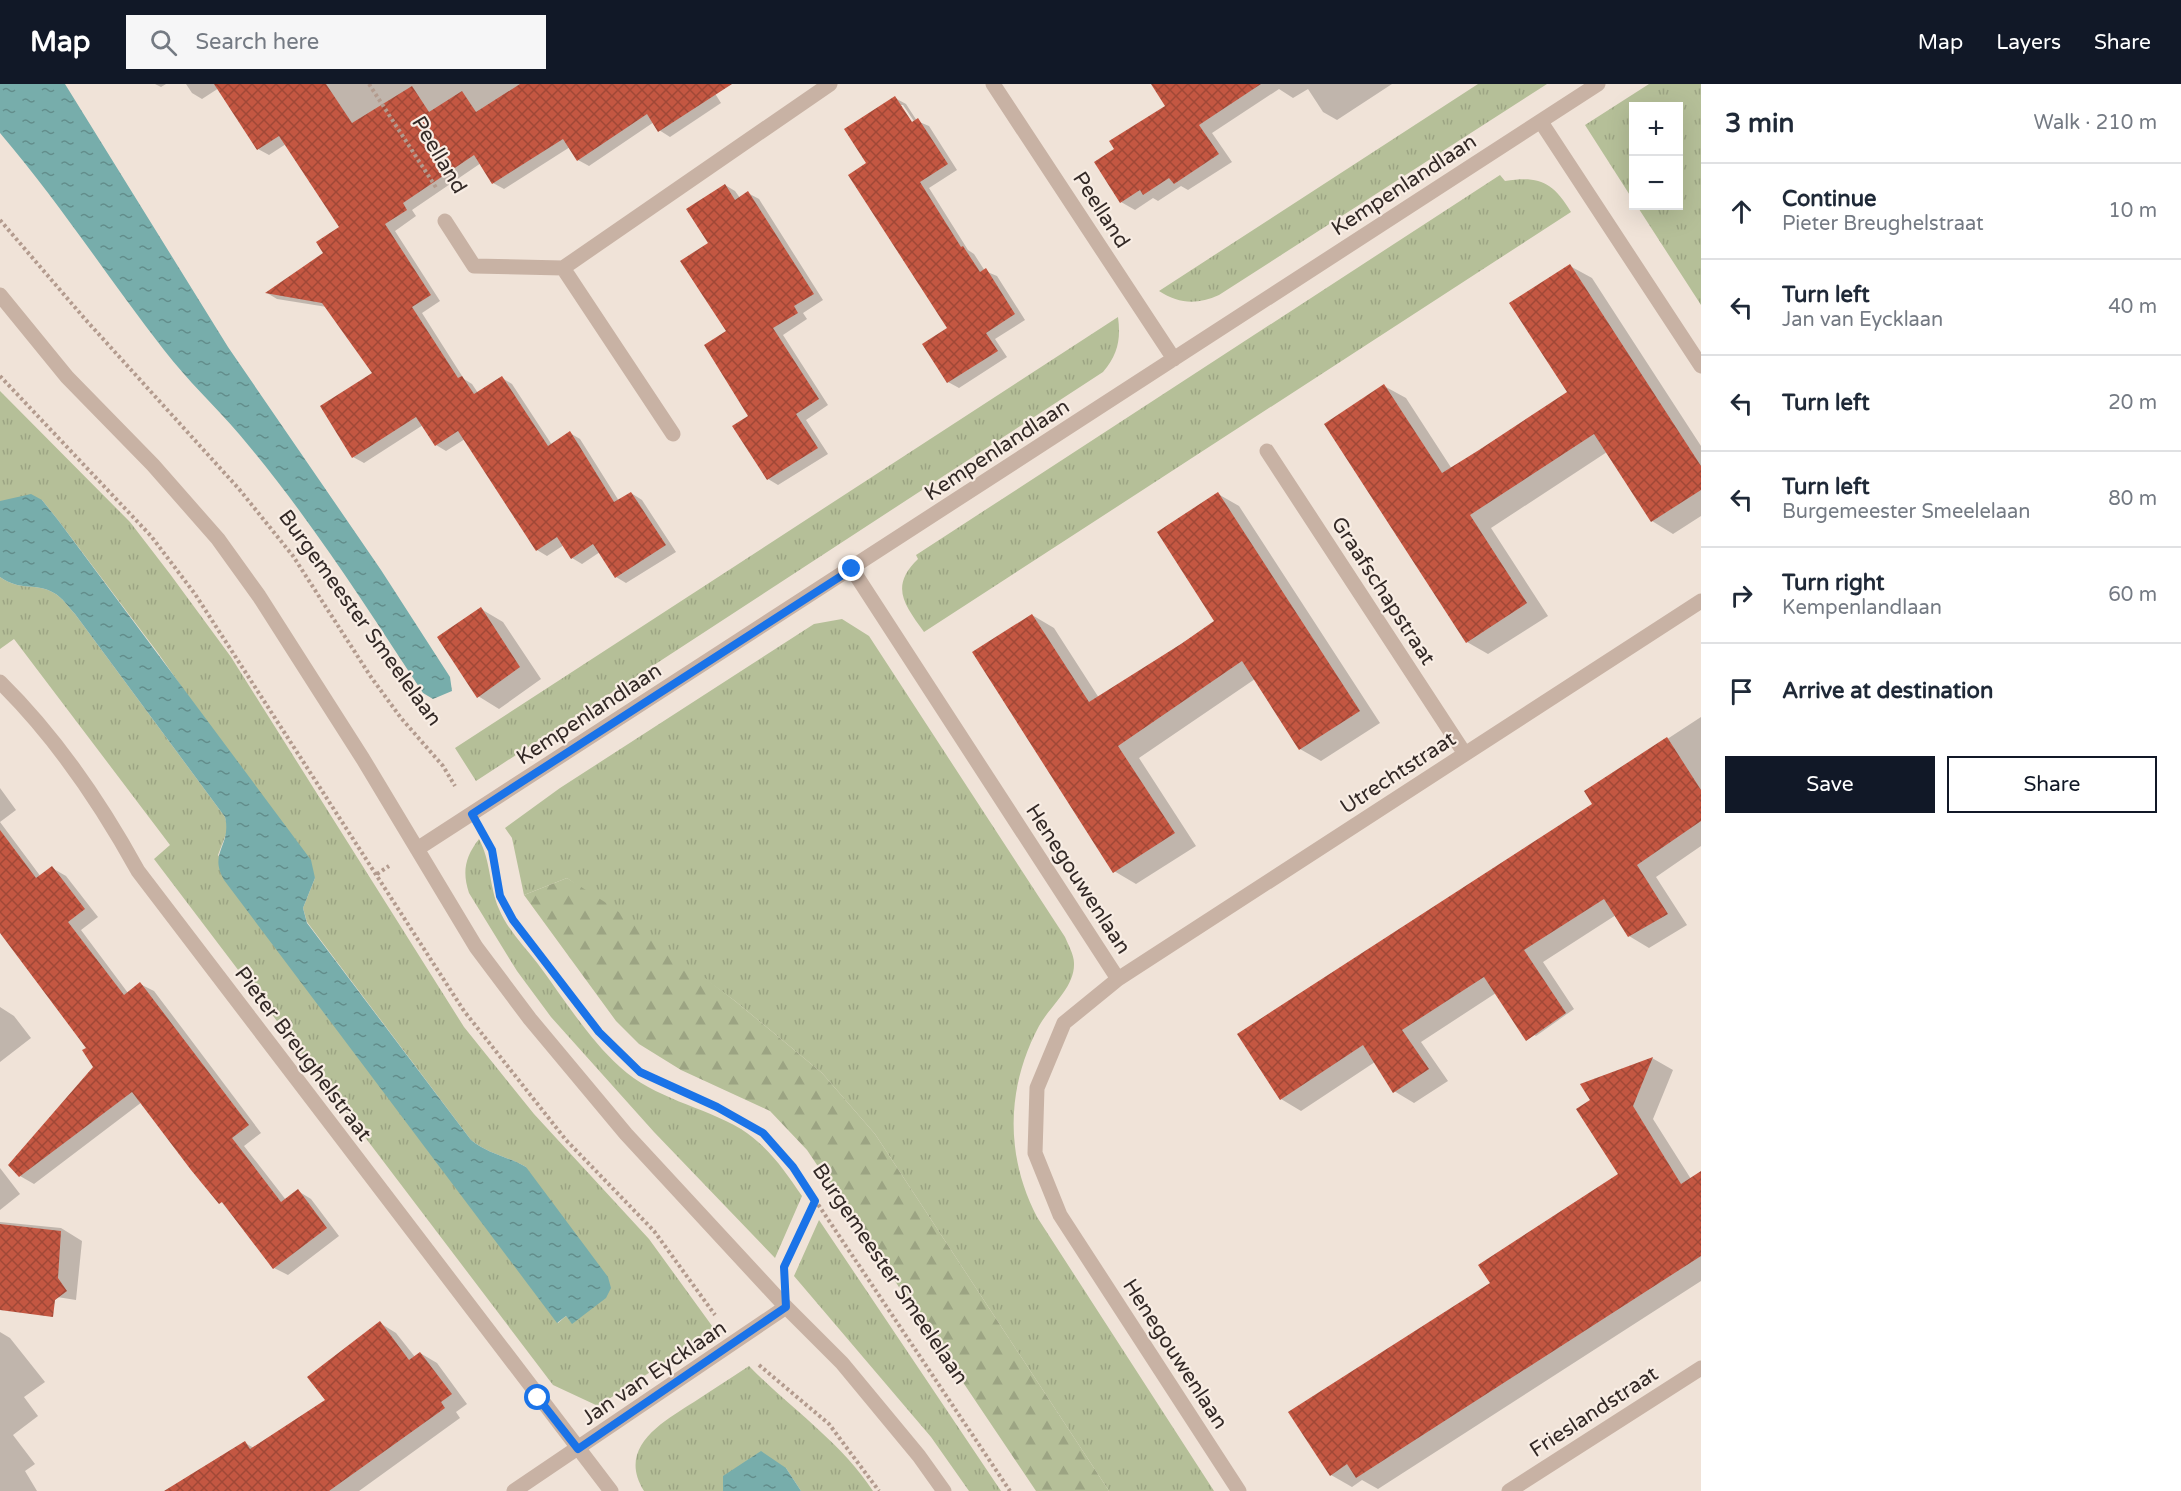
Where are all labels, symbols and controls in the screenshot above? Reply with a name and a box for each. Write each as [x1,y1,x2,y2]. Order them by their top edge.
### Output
search box [126,15,546,69]
text: Map [30,25,90,59]
icon: search [147,26,180,59]
text: Search here [195,29,319,55]
text: Map [1918,30,1963,55]
text: Layers [1996,30,2061,55]
text: Share [2094,30,2151,55]
map controls [1629,102,1683,210]
button: + [1629,102,1683,156]
text: 3 min [1725,108,1794,139]
text: Walk · 210 m [2034,111,2157,135]
street label: Peelland [406,112,472,198]
street label: Kempenlandlaan [1327,129,1481,241]
button: − [1629,156,1683,210]
street label: Peelland [1067,167,1135,253]
text: Continue [1782,186,1877,212]
icon: ahead [1725,195,1758,228]
text: 10 m [2108,199,2157,223]
text: Pieter Breughelstraat [1782,212,1984,236]
text: Turn left [1782,282,1870,308]
icon: left [1725,291,1758,324]
text: 40 m [2108,295,2157,319]
text: Jan van Eycklaan [1782,308,1943,332]
icon: left [1725,387,1758,420]
text: Turn left [1782,390,1870,416]
text: 20 m [2108,391,2157,415]
street label: Kempenlandlaan [920,394,1074,506]
text: Turn left [1782,474,1870,500]
icon: left [1725,483,1758,516]
text: 80 m [2108,487,2157,511]
text: Burgemeester Smeelelaan [1782,500,2031,524]
street label: Burgemeester Smeelelaan [273,505,447,731]
street label: Graafschapstraat [1326,512,1440,670]
route end [838,555,864,581]
text: Turn right [1782,570,1884,596]
icon: right [1725,579,1758,612]
text: 60 m [2108,583,2157,607]
text: Kempenlandlaan [1782,596,1942,620]
street label: Kempenlandlaan [512,658,666,770]
icon: arrive [1725,675,1758,708]
text: Arrive at destination [1782,678,1993,704]
street label: Utrechtstraat [1336,726,1460,820]
button: Save [1725,756,1935,813]
button: Share [1947,756,2157,813]
street label: Henegouwenlaan [1020,799,1136,959]
street label: Pieter Breughelstraat [229,962,377,1146]
street label: Burgemeester Smeelelaan [807,1159,973,1389]
street label: Henegouwenlaan [1117,1274,1233,1434]
street label: Jan van Eycklaan [577,1315,731,1431]
street label: Frieslandstraat [1525,1361,1663,1463]
route start [524,1384,550,1410]

